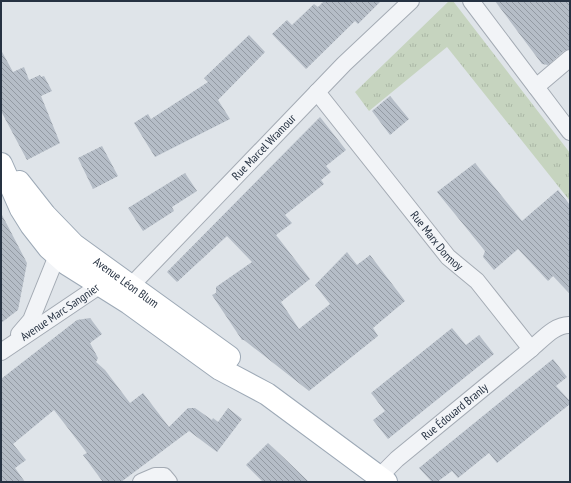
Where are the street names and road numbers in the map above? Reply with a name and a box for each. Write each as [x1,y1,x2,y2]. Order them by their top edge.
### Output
street label: Rue Marcel Wramour [228,110,299,183]
street label: Rue Marx Dormoy [407,208,467,274]
street label: Avenue Léon Blum [91,254,162,311]
street label: Avenue Marc Sangnier [17,280,103,344]
street label: Rue Édouard Branly [418,379,491,443]

